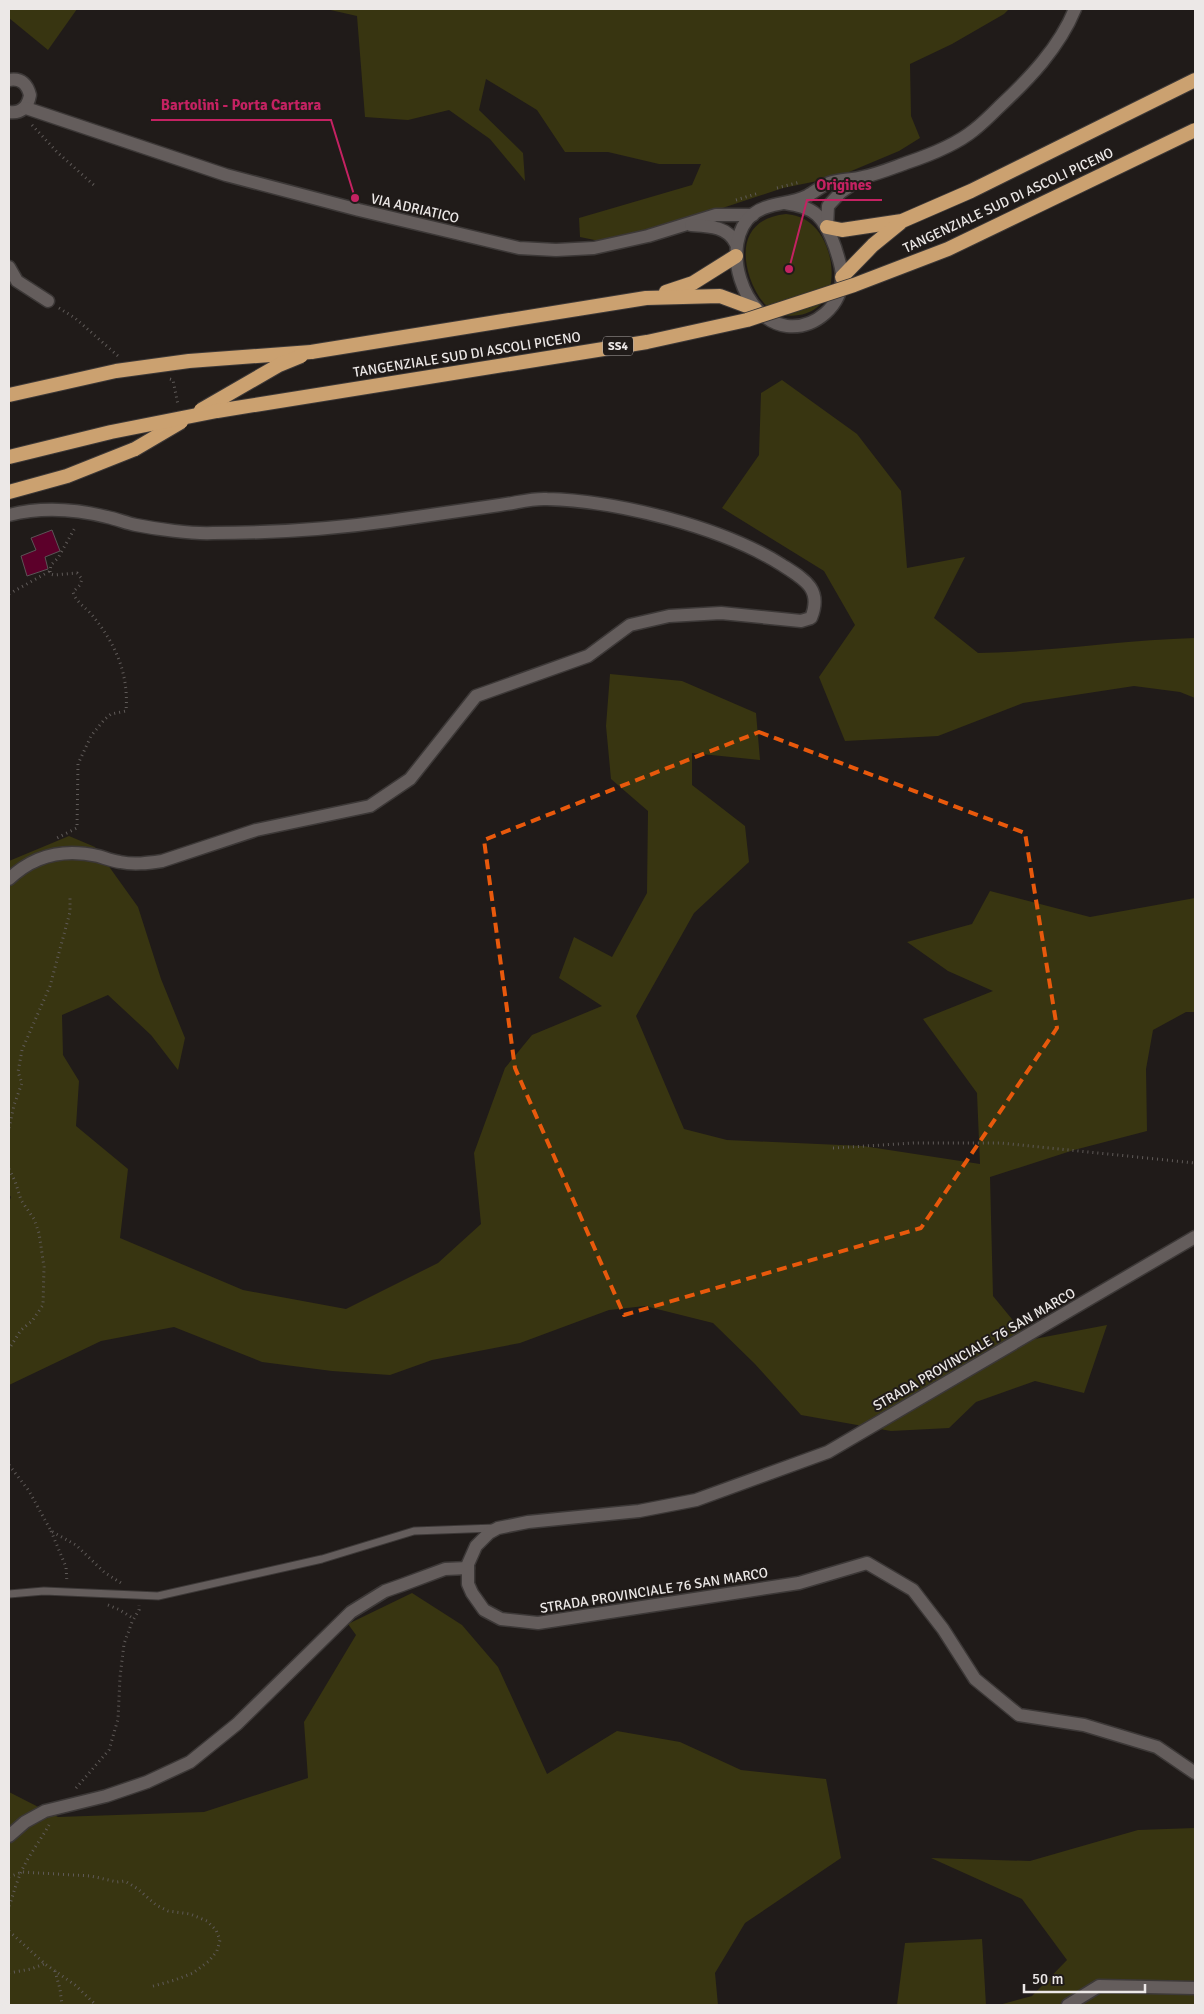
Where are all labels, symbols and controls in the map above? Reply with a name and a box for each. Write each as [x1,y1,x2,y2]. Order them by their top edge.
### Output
callout: Bartolini - Porta Cartara [151,90,331,120]
text: Bartolini - Porta Cartara [161,96,321,114]
street label: TANGENZIALE SUD DI ASCOLI PICENO [900,144,1116,257]
callout: Origines [807,170,882,200]
text: Origines [816,176,872,194]
street label: VIA ADRIATICO [369,190,461,227]
street label: TANGENZIALE SUD DI ASCOLI PICENO [352,328,582,381]
road number: SS4 [603,336,633,356]
street label: STRADA PROVINCIALE 76 SAN MARCO [870,1284,1078,1414]
street label: STRADA PROVINCIALE 76 SAN MARCO [539,1564,769,1617]
scale bar [1024,1962,1145,1994]
text: 50 m [1032,1970,1063,1988]

